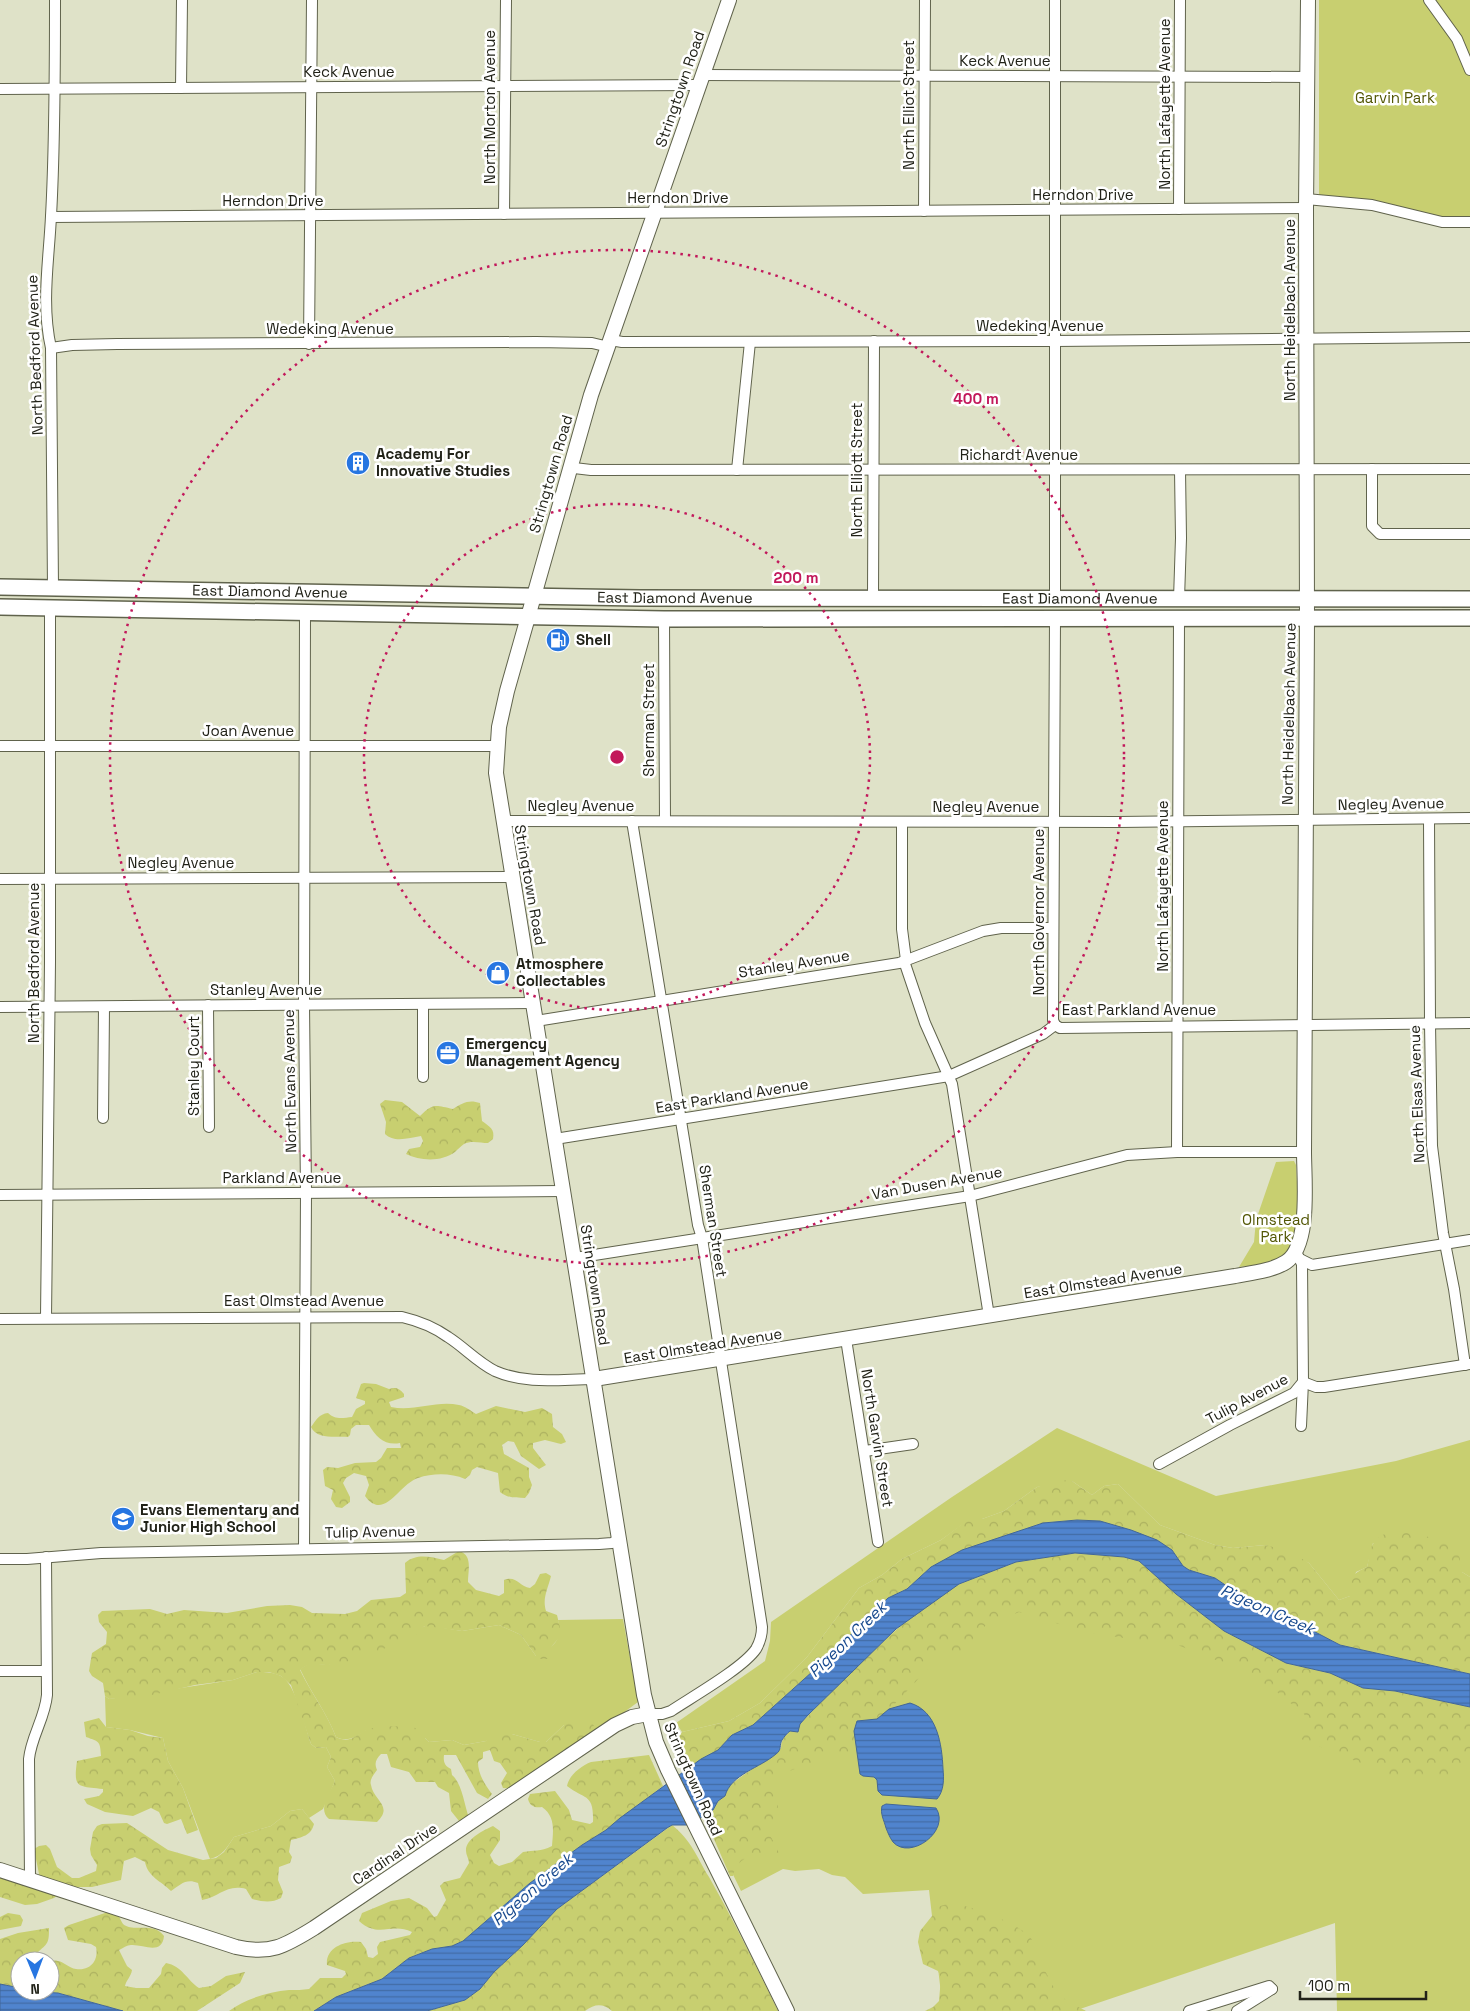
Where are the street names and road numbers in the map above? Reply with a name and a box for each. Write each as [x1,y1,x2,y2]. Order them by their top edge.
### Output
street label: North Lafayette Avenue [1155,18,1174,190]
street label: Stringtown Road [651,28,708,150]
street label: North Morton Avenue [480,30,499,184]
street label: North Elliot Street [899,40,918,170]
street label: Keck Avenue [959,51,1051,70]
street label: Keck Avenue [303,62,395,81]
street label: Herndon Drive [1032,185,1134,204]
street label: Herndon Drive [627,188,729,207]
street label: Herndon Drive [222,191,324,210]
street label: North Heidelbach Avenue [1280,219,1299,401]
street label: North Bedford Avenue [22,274,47,436]
street label: Wedeking Avenue [976,316,1104,335]
street label: Wedeking Avenue [266,319,394,338]
street label: North Elliott Street [847,402,866,538]
street label: Stringtown Road [525,413,576,535]
street label: Richardt Avenue [960,445,1078,464]
street label: East Diamond Avenue [192,580,348,602]
street label: East Diamond Avenue [597,587,753,607]
street label: East Diamond Avenue [1002,588,1158,608]
street label: North Heidelbach Avenue [1277,623,1300,805]
street label: Sherman Street [639,663,658,777]
street label: Joan Avenue [202,721,294,740]
street label: Negley Avenue [1337,793,1445,814]
street label: Negley Avenue [528,796,635,815]
street label: Negley Avenue [933,797,1040,816]
street label: North Lafayette Avenue [1153,800,1172,972]
street label: Stringtown Road [511,823,550,947]
street label: North Governor Avenue [1029,828,1048,995]
street label: Negley Avenue [128,853,235,872]
street label: North Bedford Avenue [24,883,43,1043]
street label: Stanley Avenue [737,945,851,982]
street label: Stanley Avenue [210,980,322,999]
street label: East Parkland Avenue [1062,1000,1216,1019]
street label: North Evans Avenue [279,1009,300,1153]
street label: Stanley Court [184,1016,203,1116]
street label: North Elsas Avenue [1405,1025,1428,1163]
street label: East Parkland Avenue [654,1074,810,1117]
street label: Van Dusen Avenue [870,1162,1004,1203]
street label: Sherman Street [695,1163,732,1278]
street label: Parkland Avenue [223,1168,342,1187]
street label: Stringtown Road [577,1223,614,1347]
street label: East Olmstead Avenue [1022,1259,1184,1302]
street label: East Olmstead Avenue [224,1291,384,1310]
street label: East Olmstead Avenue [622,1324,784,1367]
street label: North Garvin Street [857,1367,898,1508]
street label: Tulip Avenue [1202,1369,1291,1428]
street label: Tulip Avenue [325,1521,416,1542]
street label: Stringtown Road [660,1719,727,1838]
street label: Cardinal Drive [349,1818,441,1889]

